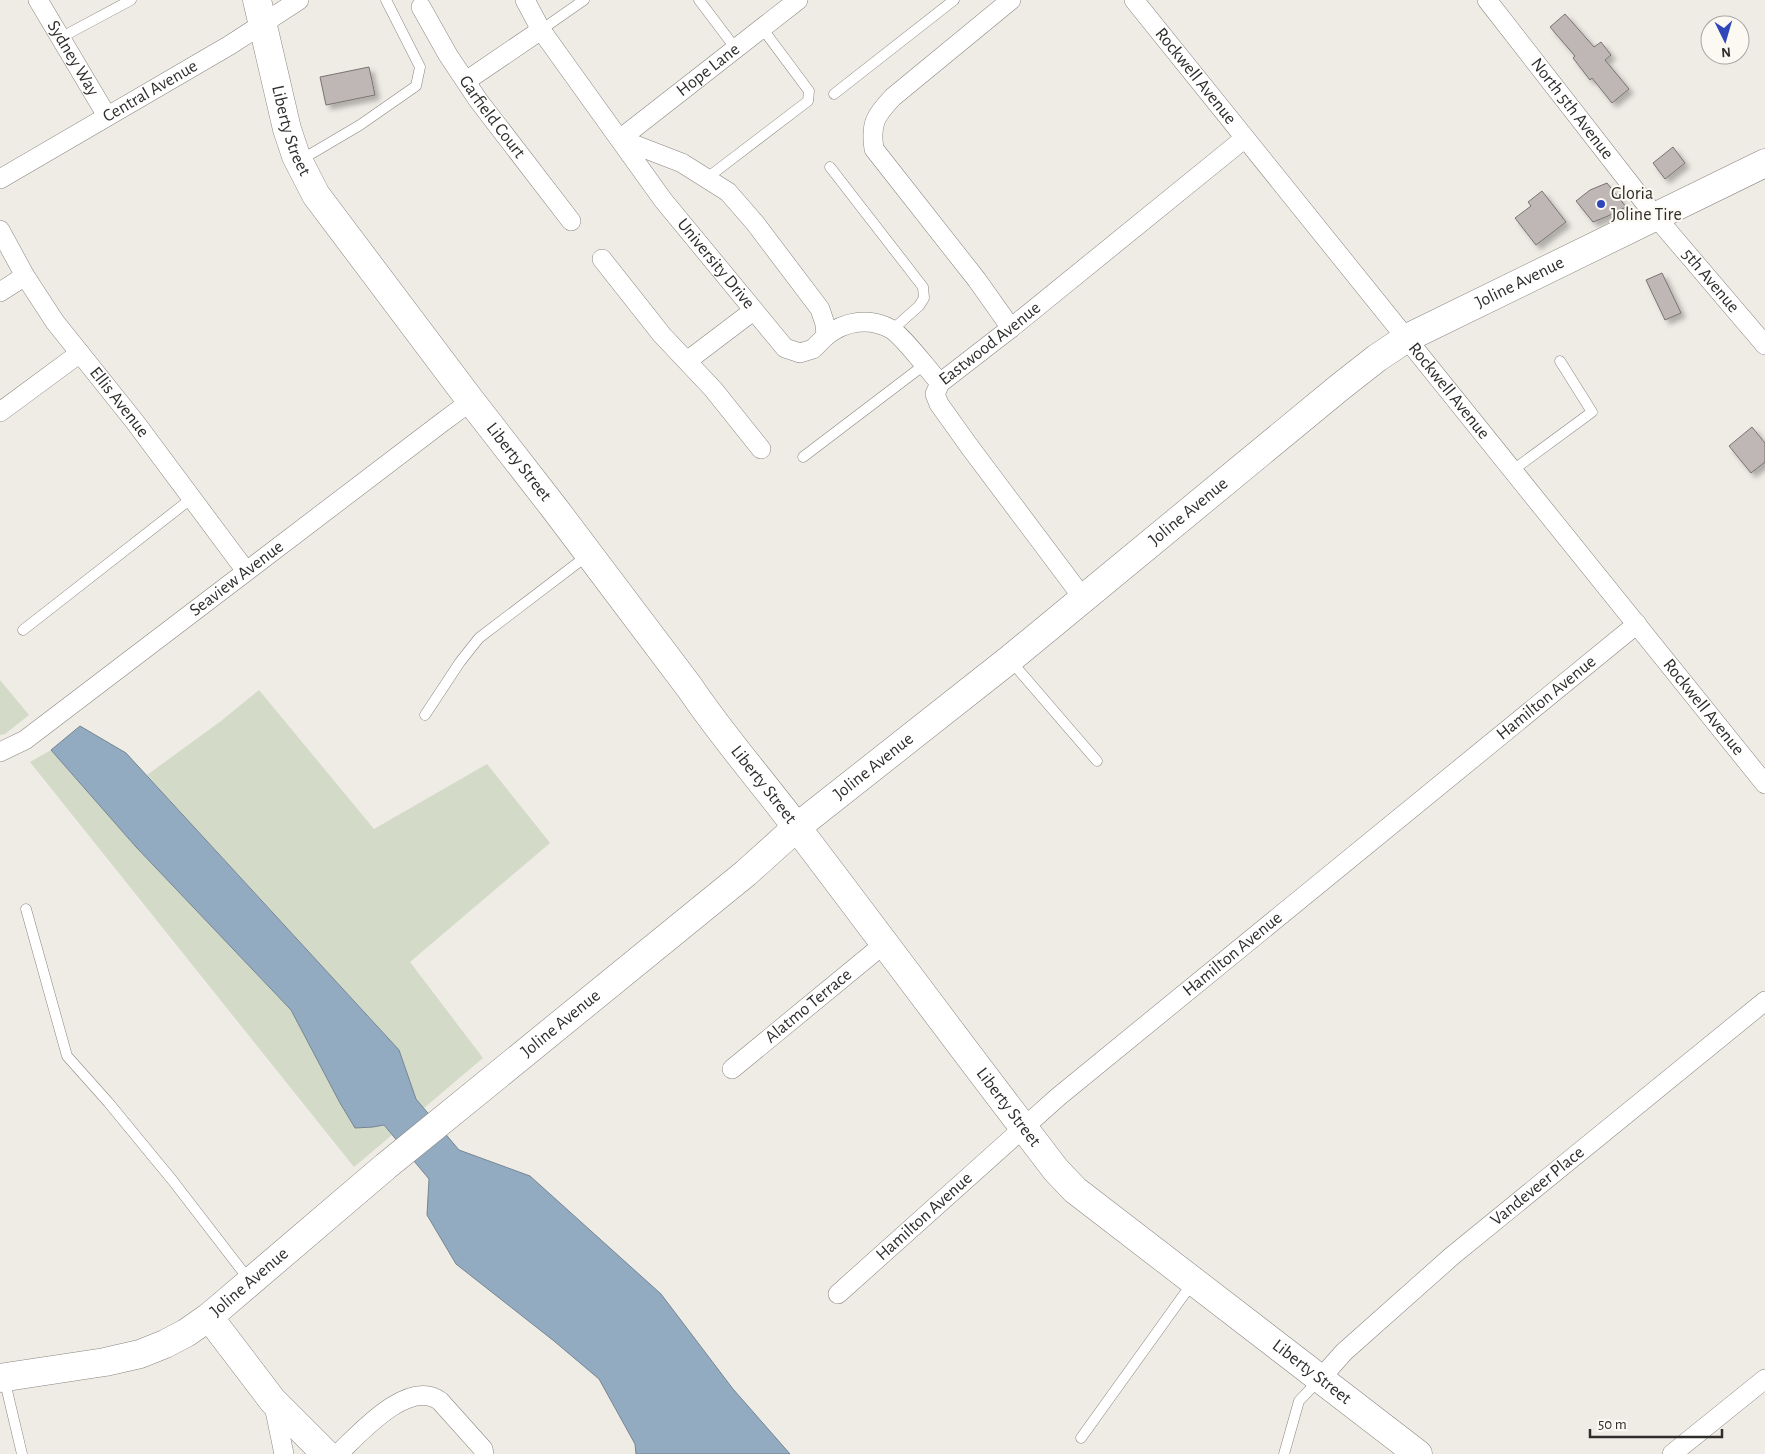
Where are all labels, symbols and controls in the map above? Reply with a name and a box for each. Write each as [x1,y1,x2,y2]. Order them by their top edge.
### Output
north arrow [1700,15,1750,65]
street label: Sydney Way [44,18,102,99]
street label: Rockwell Avenue [1151,25,1239,128]
street label: Hope Lane [673,40,743,100]
text: N [1721,45,1732,59]
street label: North 5th Avenue [1527,55,1617,163]
street label: Central Avenue [100,57,201,126]
street label: Garfield Court [455,72,528,162]
street label: Liberty Street [268,84,314,179]
place label: Gloria Joline Tire [1611,185,1682,224]
marker: Gloria Joline Tire [1595,198,1607,210]
street label: University Drive [673,215,758,312]
street label: 5th Avenue [1678,245,1743,317]
street label: Joline Avenue [1473,254,1567,312]
street label: Eastwood Avenue [936,299,1044,389]
street label: Rockwell Avenue [1405,339,1493,443]
street label: Ellis Avenue [86,364,152,441]
street label: Liberty Street [483,419,555,505]
street label: Joline Avenue [1146,474,1231,549]
street label: Seaview Avenue [187,537,287,620]
street label: Hamilton Avenue [1493,652,1599,744]
street label: Rockwell Avenue [1659,656,1747,759]
street label: Joline Avenue [830,730,917,803]
street label: Liberty Street [727,742,800,827]
street label: Hamilton Avenue [1180,909,1286,1000]
street label: Alatmo Terrace [762,965,855,1047]
street label: Joline Avenue [518,986,604,1061]
street label: Liberty Street [973,1064,1044,1150]
street label: Vandeveer Place [1488,1143,1588,1229]
street label: Hamilton Avenue [873,1169,976,1264]
street label: Joline Avenue [207,1244,292,1320]
street label: Liberty Street [1269,1336,1355,1408]
scale bar [1590,1406,1722,1438]
text: 50 m [1598,1417,1627,1432]

